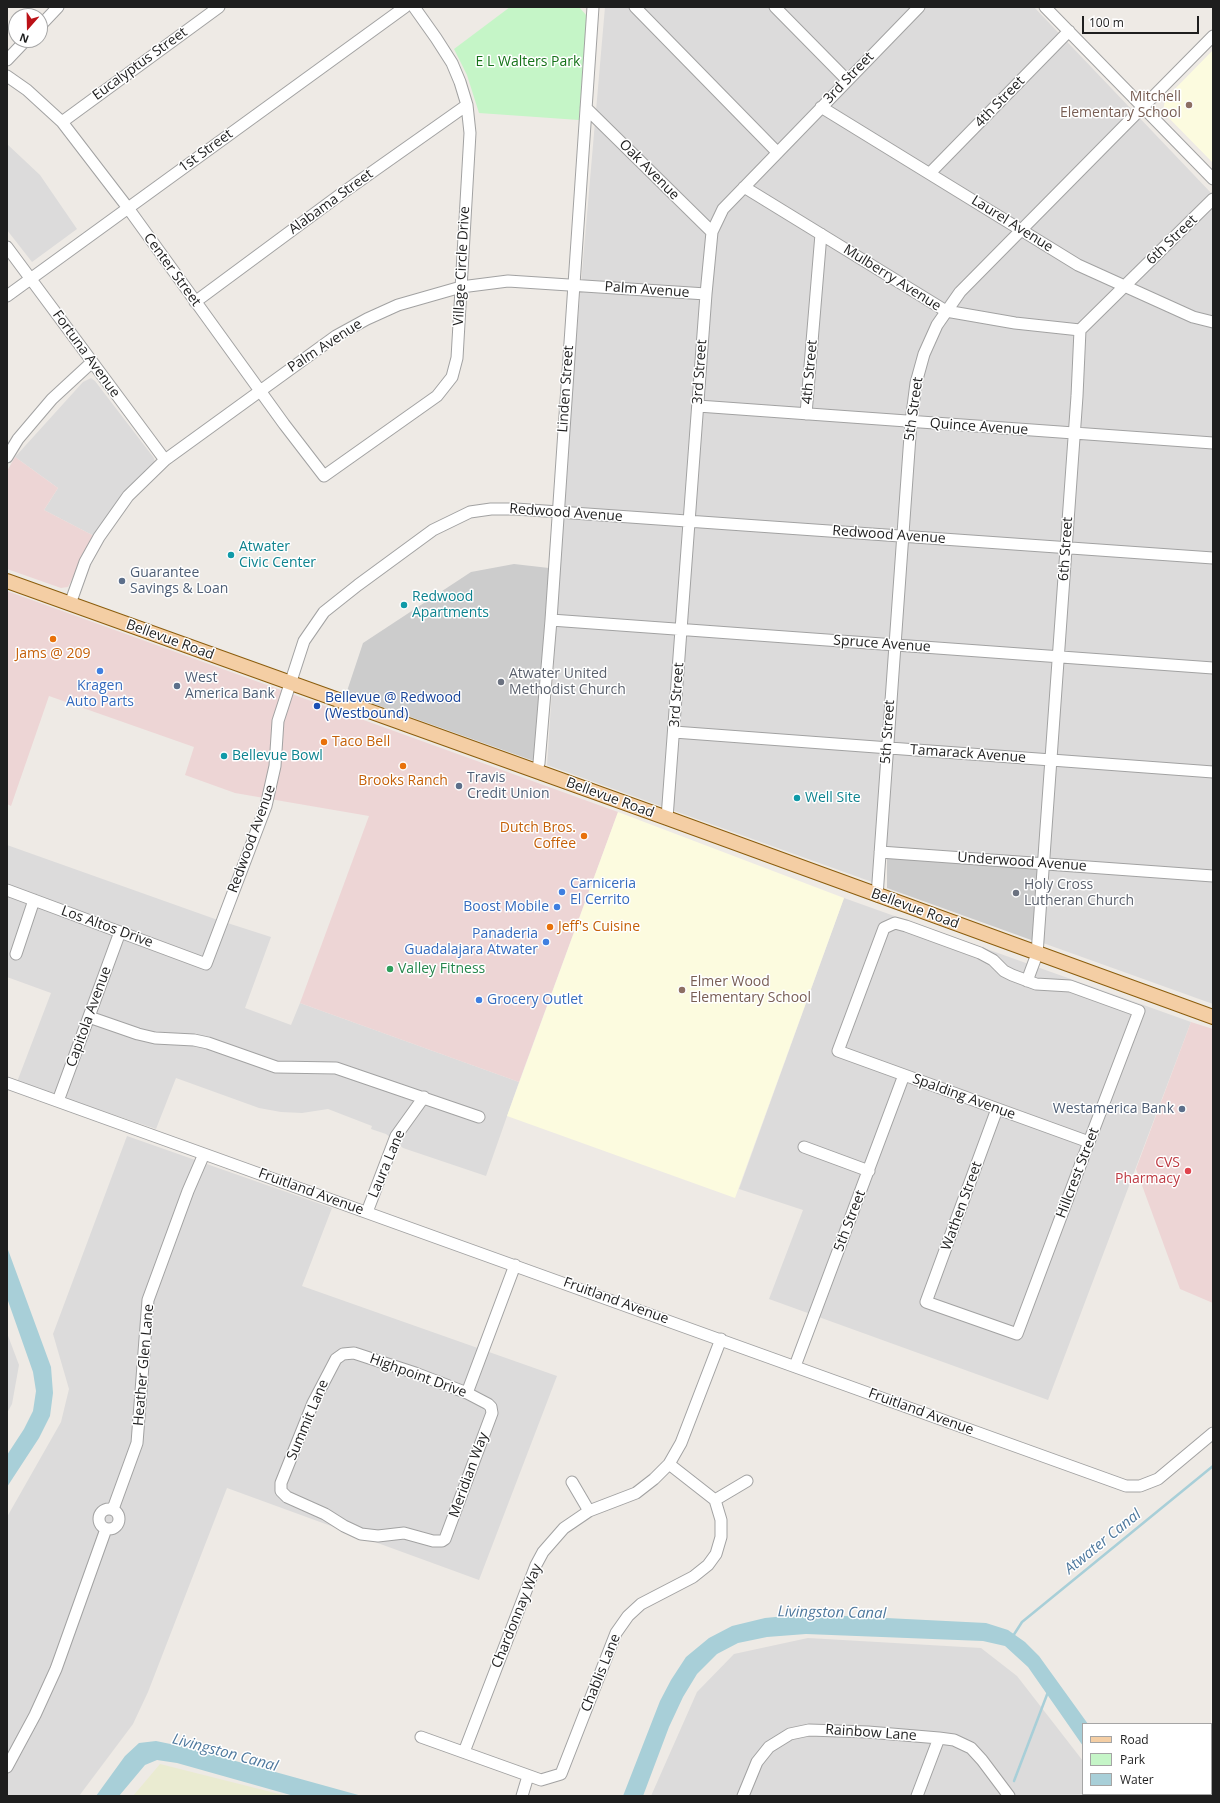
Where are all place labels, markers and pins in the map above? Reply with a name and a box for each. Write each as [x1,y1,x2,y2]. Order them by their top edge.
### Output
place label: Mitchell Elementary School [1060,89,1181,122]
marker: Mitchell Elementary School [1184,100,1194,110]
place label: Atwater Civic Center [239,539,316,572]
marker: Atwater Civic Center [226,550,236,560]
place label: Guarantee Savings & Loan [130,565,228,598]
marker: Guarantee Savings & Loan [117,576,127,586]
place label: Redwood Apartments [412,589,489,622]
marker: Redwood Apartments [399,600,409,610]
marker: Jams @ 209 [48,634,58,644]
place label: Jams @ 209 [15,646,91,662]
marker: Kragen Auto Parts [95,666,105,676]
place label: Atwater United Methodist Church [509,666,626,698]
place label: West America Bank [185,670,275,702]
marker: Atwater United Methodist Church [496,677,506,687]
place label: Kragen Auto Parts [66,678,134,710]
marker: West America Bank [172,681,182,691]
place label: Bellevue @ Redwood (Westbound) [325,690,461,722]
marker: Bellevue @ Redwood (Westbound) [312,701,322,711]
place label: Taco Bell [332,734,390,750]
marker: Taco Bell [319,737,329,747]
place label: Bellevue Bowl [232,748,323,764]
marker: Bellevue Bowl [219,751,229,761]
marker: Brooks Ranch [398,761,408,771]
place label: Travis Credit Union [467,770,549,802]
place label: Brooks Ranch [358,773,448,789]
marker: Travis Credit Union [454,781,464,791]
place label: Well Site [805,790,861,806]
marker: Well Site [792,793,802,803]
place label: Dutch Bros. Coffee [500,820,576,852]
marker: Dutch Bros. Coffee [579,831,589,841]
place label: Carniceria El Cerrito [570,876,636,908]
place label: Holy Cross Lutheran Church [1024,877,1134,910]
marker: Carniceria El Cerrito [557,887,567,897]
marker: Holy Cross Lutheran Church [1011,888,1021,898]
place label: Boost Mobile [463,899,549,915]
marker: Boost Mobile [552,902,562,912]
place label: Jeff's Cuisine [558,919,640,935]
marker: Jeff's Cuisine [545,922,555,932]
place label: Panaderia Guadalajara Atwater [404,926,538,958]
marker: Panaderia Guadalajara Atwater [541,937,551,947]
place label: Valley Fitness [398,961,485,977]
marker: Valley Fitness [385,964,395,974]
place label: Elmer Wood Elementary School [690,974,811,1006]
marker: Elmer Wood Elementary School [677,985,687,995]
place label: Grocery Outlet [487,992,583,1008]
marker: Grocery Outlet [474,995,484,1005]
place label: Westamerica Bank [1053,1101,1174,1117]
marker: Westamerica Bank [1177,1104,1187,1114]
place label: CVS Pharmacy [1115,1155,1180,1188]
marker: CVS Pharmacy [1183,1166,1193,1176]

